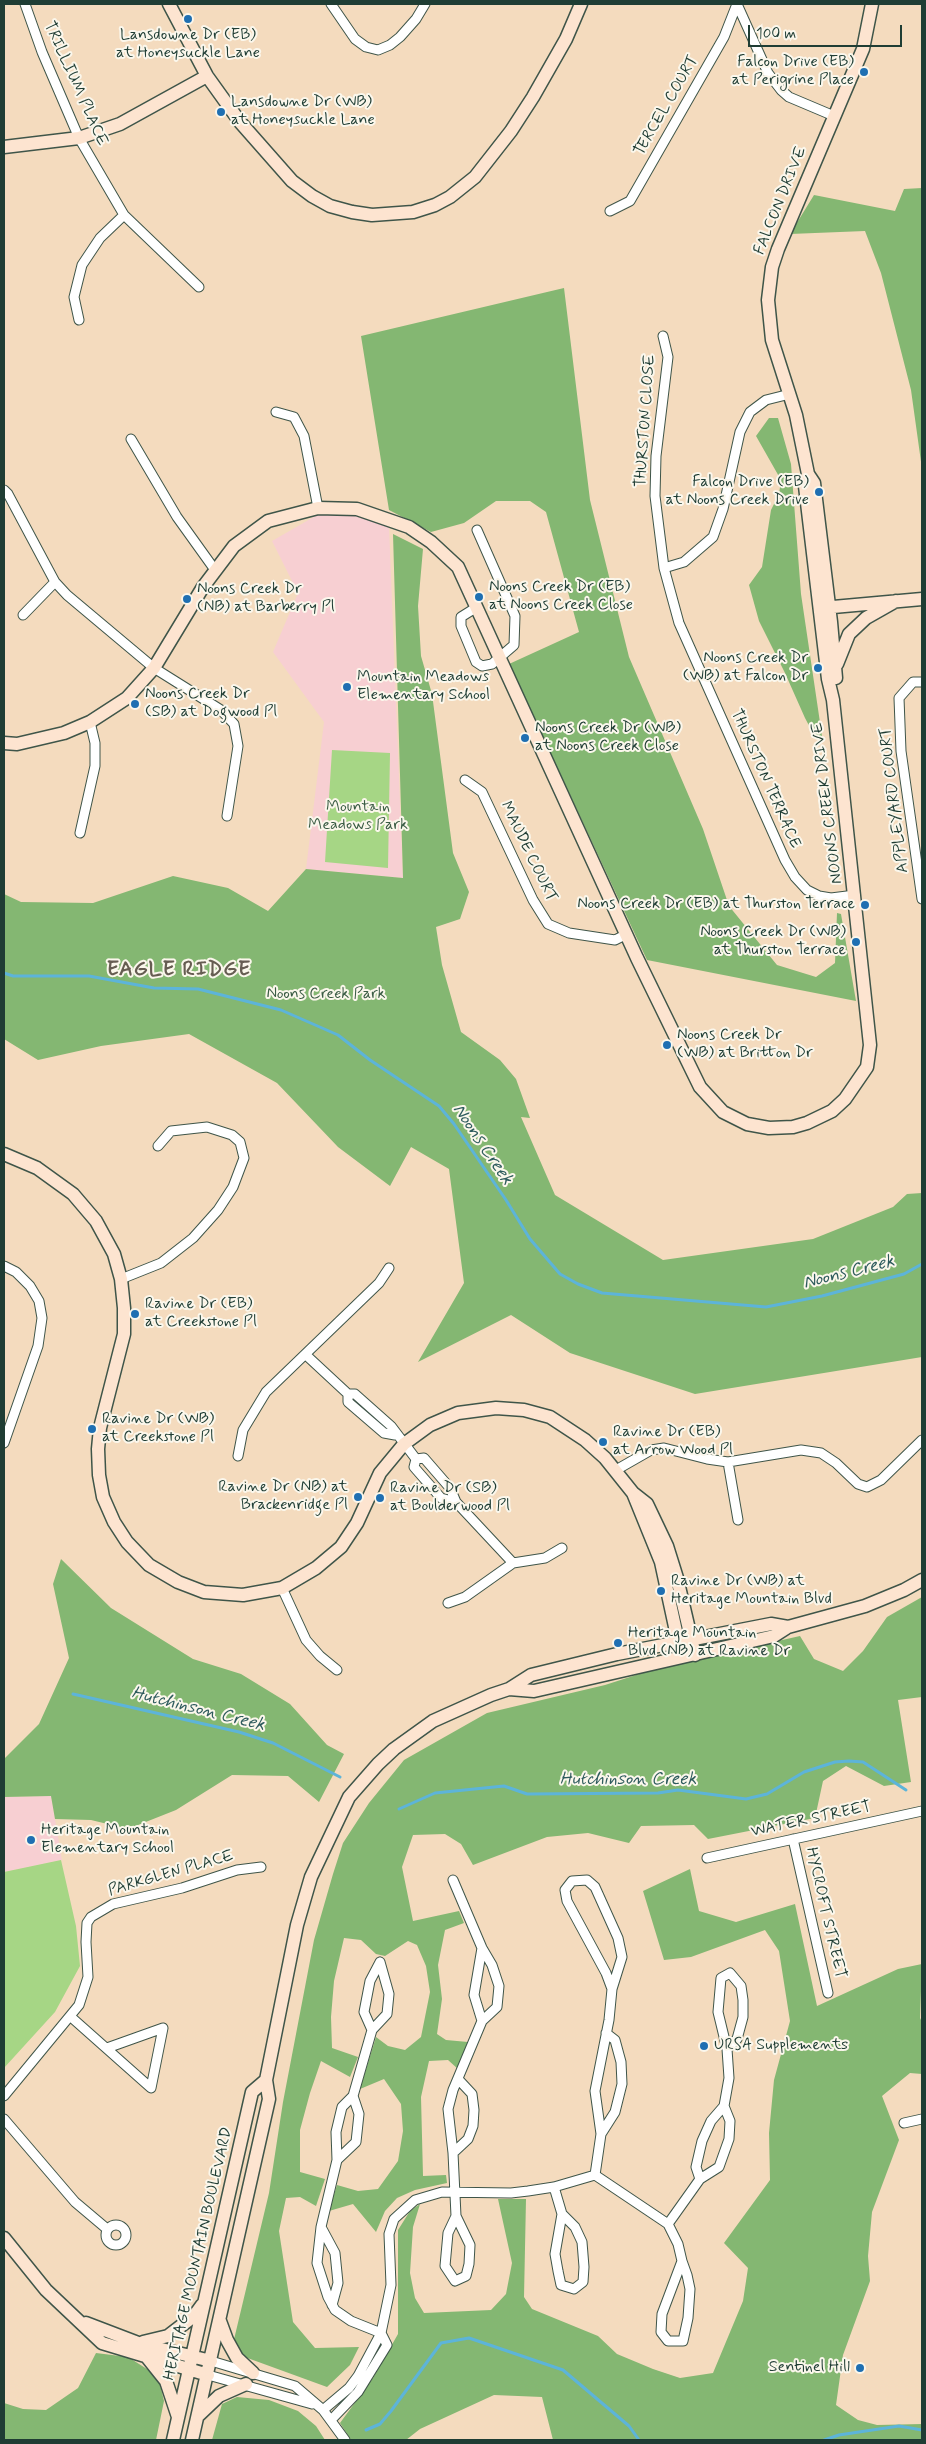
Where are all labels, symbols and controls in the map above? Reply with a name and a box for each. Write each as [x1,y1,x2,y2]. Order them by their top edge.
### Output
marker: Lansdowne Dr (EB) at Honeysuckle Lane [182,13,194,25]
scale bar [751,15,905,47]
street label: TRILLIUM PLACE [39,19,111,149]
text: 100 m [756,24,796,44]
place label: Lansdowne Dr (EB) at Honeysuckle Lane [116,26,260,64]
street label: TERCEL COURT [630,52,704,160]
place label: Falcon Drive (EB) at Perigrine Place [732,53,854,91]
marker: Falcon Drive (EB) at Perigrine Place [858,66,870,78]
place label: Lansdowne Dr (WB) at Honeysuckle Lane [231,93,375,131]
marker: Lansdowne Dr (WB) at Honeysuckle Lane [215,106,227,118]
street label: FALCON DRIVE [751,144,811,258]
street label: THURSTON CLOSE [632,354,660,488]
place label: Falcon Drive (EB) at Noons Creek Drive [665,473,809,511]
marker: Falcon Drive (EB) at Noons Creek Drive [813,486,825,498]
place label: Noons Creek Dr (EB) at Noons Creek Close [489,578,633,616]
place label: Noons Creek Dr (NB) at Barberry Pl [197,580,335,618]
marker: Noons Creek Dr (EB) at Noons Creek Close [473,591,485,603]
marker: Noons Creek Dr (NB) at Barberry Pl [181,593,193,605]
place label: Noons Creek Dr (WB) at Falcon Dr [683,649,808,687]
marker: Noons Creek Dr (WB) at Falcon Dr [812,662,824,674]
place label: Mountain Meadows Elementary School [357,668,490,706]
marker: Mountain Meadows Elementary School [341,681,353,693]
place label: Noons Creek Dr (SB) at Dogwood Pl [145,685,277,723]
marker: Noons Creek Dr (SB) at Dogwood Pl [129,698,141,710]
street label: THURSTON TERRACE [726,707,804,851]
place label: Noons Creek Dr (WB) at Noons Creek Close [535,719,681,757]
street label: NOONS CREEK DRIVE [809,721,847,885]
street label: APPLEYARD COURT [877,726,913,874]
marker: Noons Creek Dr (WB) at Noons Creek Close [519,732,531,744]
park label: Mountain Meadows Park [308,798,408,836]
street label: MAUDE COURT [495,798,561,906]
place label: Noons Creek Dr (EB) at Thurston Terrace [577,895,855,915]
marker: Noons Creek Dr (EB) at Thurston Terrace [859,899,871,911]
place label: Noons Creek Dr (WB) at Thurston Terrace [700,923,846,961]
marker: Noons Creek Dr (WB) at Thurston Terrace [850,936,862,948]
district label: EAGLE RIDGE [105,958,253,984]
park label: Noons Creek Park [267,985,385,1005]
place label: Noons Creek Dr (WB) at Britton Dr [677,1026,813,1064]
marker: Noons Creek Dr (WB) at Britton Dr [661,1039,673,1051]
water label: Noons Creek [447,1100,517,1190]
water label: Noons Creek [801,1251,897,1295]
place label: Ravine Dr (EB) at Creekstone Pl [145,1295,257,1333]
marker: Ravine Dr (EB) at Creekstone Pl [129,1308,141,1320]
place label: Ravine Dr (WB) at Creekstone Pl [102,1410,214,1448]
marker: Ravine Dr (WB) at Creekstone Pl [86,1423,98,1435]
place label: Ravine Dr (EB) at Arrow Wood Pl [613,1423,733,1461]
marker: Ravine Dr (EB) at Arrow Wood Pl [597,1436,609,1448]
place label: Ravine Dr (NB) at Brackenridge Pl [218,1478,348,1516]
place label: Ravine Dr (SB) at Boulderwood Pl [390,1479,510,1517]
marker: Ravine Dr (NB) at Brackenridge Pl [352,1491,364,1503]
marker: Ravine Dr (SB) at Boulderwood Pl [374,1492,386,1504]
place label: Ravine Dr (WB) at Heritage Mountain Blvd [671,1572,832,1610]
marker: Ravine Dr (WB) at Heritage Mountain Blvd [655,1585,667,1597]
place label: Heritage Mountain Blvd (NB) at Ravine Dr [628,1624,790,1662]
marker: Heritage Mountain Blvd (NB) at Ravine Dr [612,1637,624,1649]
water label: Hutchinson Creek [129,1683,267,1737]
water label: Hutchinson Creek [560,1769,696,1791]
street label: WATER STREET [749,1798,873,1842]
place label: Heritage Mountain Elementary School [41,1821,174,1859]
marker: Heritage Mountain Elementary School [25,1834,37,1846]
street label: HYCROFT STREET [801,1846,849,1980]
street label: PARKGLEN PLACE [106,1847,236,1901]
place label: URSA Supplements [714,2036,848,2056]
marker: URSA Supplements [698,2040,710,2052]
street label: HERITAGE MOUNTAIN BOULEVARD [160,2126,238,2382]
place label: Sentinel Hill [769,2358,850,2378]
marker: Sentinel Hill [854,2362,866,2374]

